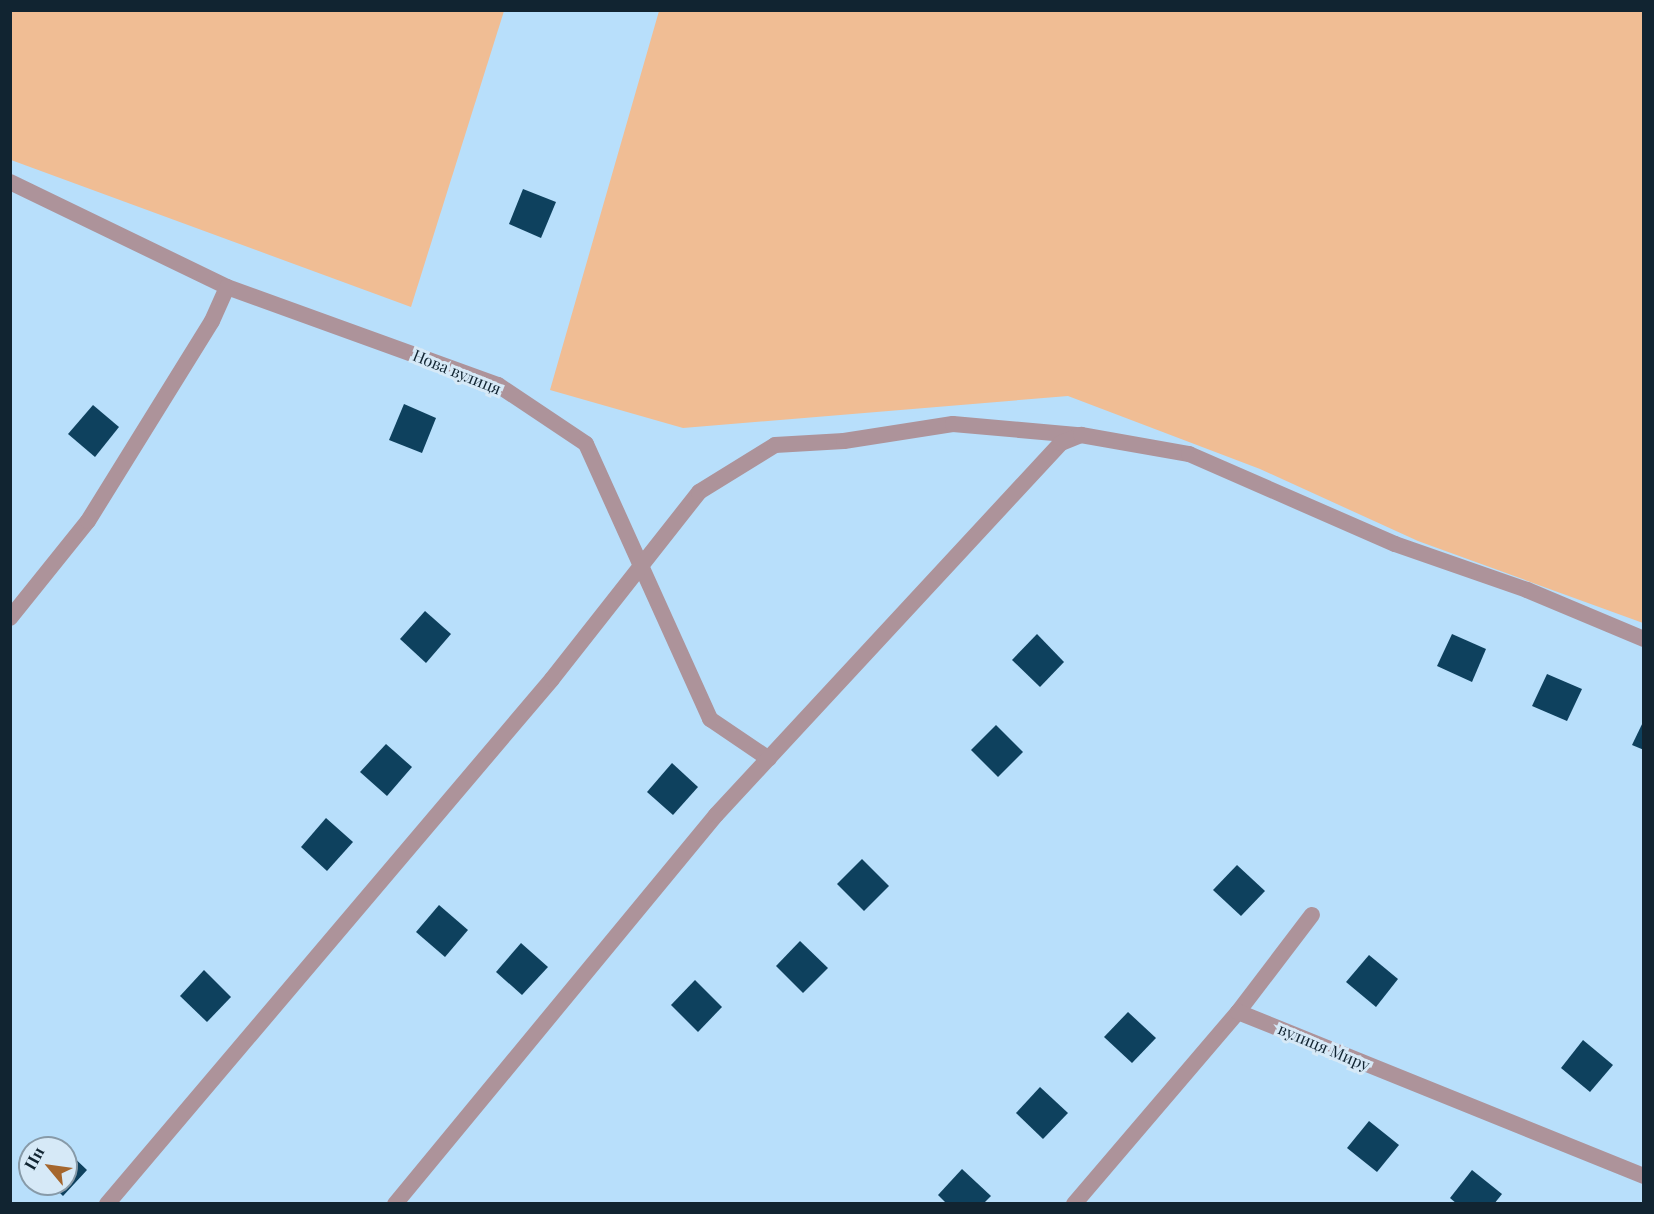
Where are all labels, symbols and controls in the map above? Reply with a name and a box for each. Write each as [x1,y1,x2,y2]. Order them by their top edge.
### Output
street label: Нова вулиця [410,346,504,398]
street label: вулиця Миру [1275,1019,1373,1075]
north arrow [18,1136,78,1196]
text: Пн [19,1143,48,1173]

